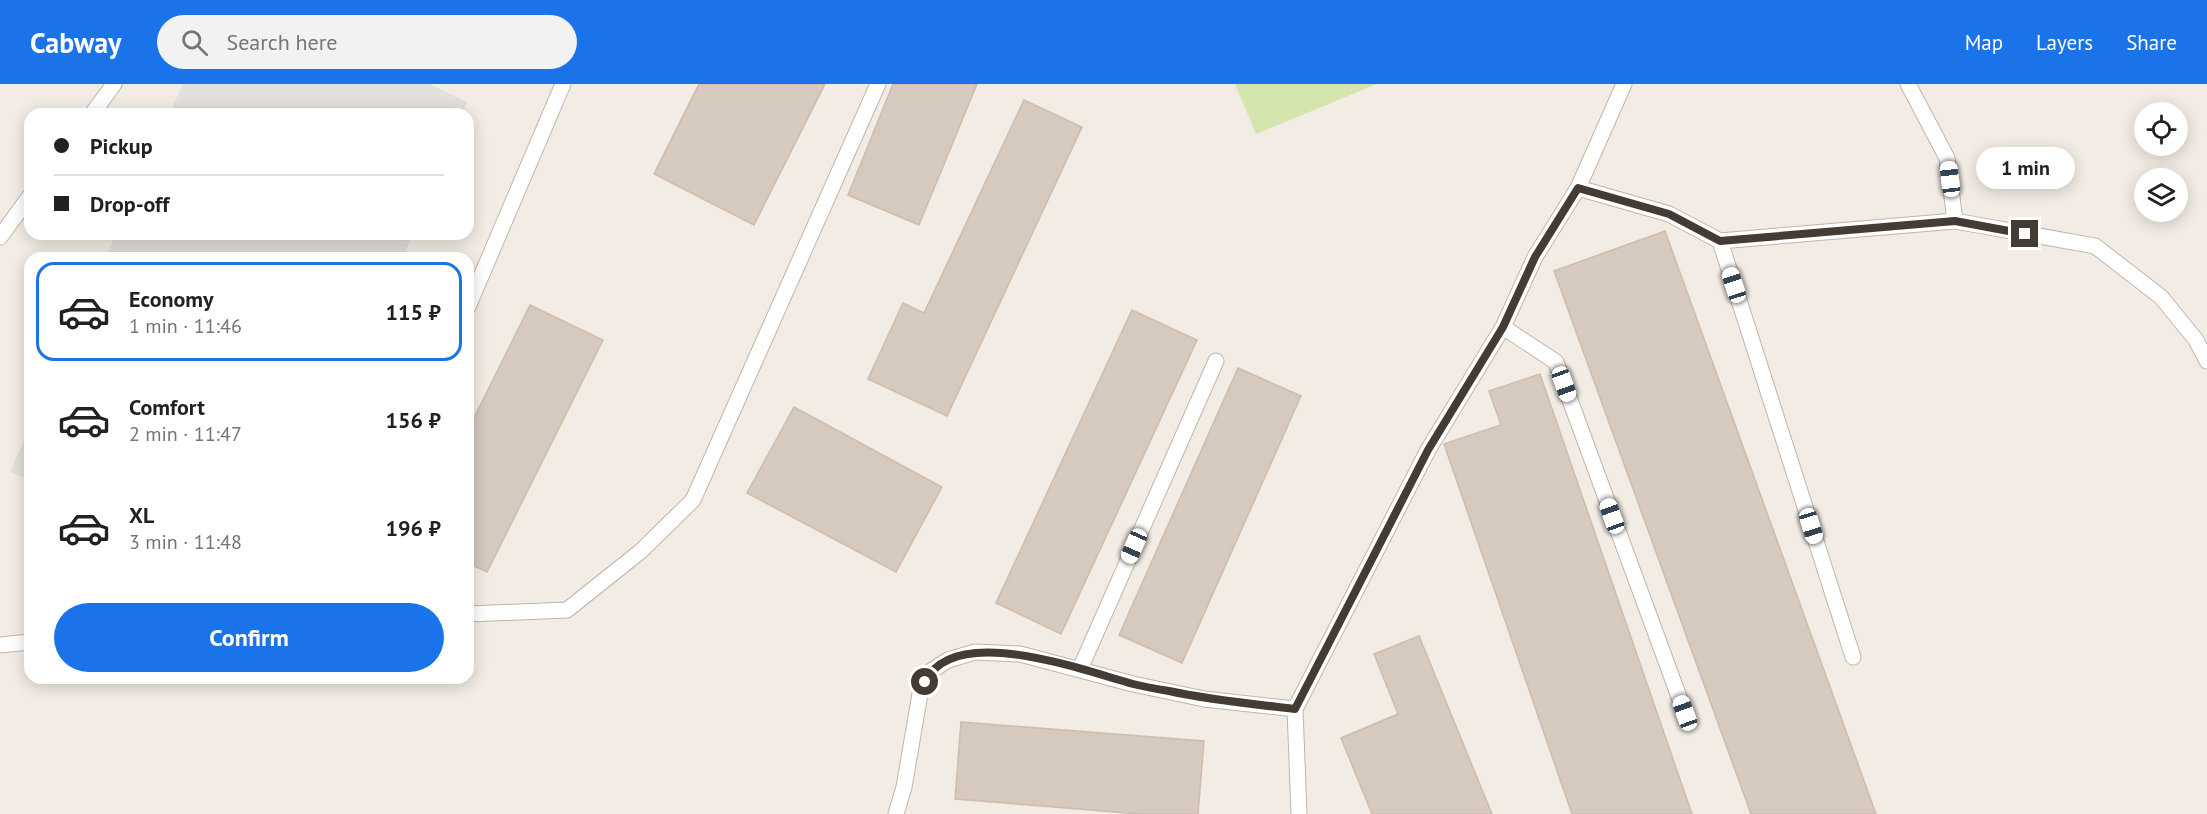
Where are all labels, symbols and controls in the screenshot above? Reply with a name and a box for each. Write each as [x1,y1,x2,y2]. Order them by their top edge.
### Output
search box [157,15,577,69]
text: Cabway [30,24,121,61]
icon: search [178,26,211,59]
text: Search here [226,28,337,56]
text: Map [1965,29,2003,56]
text: Layers [2036,29,2093,56]
text: Share [2126,29,2177,56]
map controls [2134,102,2188,222]
button: locate [2134,102,2188,156]
text: Pickup [90,132,153,160]
callout: 1 min [1976,147,2074,189]
text: 1 min [2001,155,2050,181]
car [1939,160,1961,198]
button: layers [2134,168,2188,222]
text: Drop-off [90,190,169,218]
route end [2011,220,2038,247]
car [1720,265,1748,305]
icon: car [57,285,111,339]
text: Economy [129,285,213,313]
text: 115 ₽ [386,298,441,326]
text: 1 min · 11:46 [129,313,242,339]
car [1549,364,1579,404]
icon: car [57,393,111,447]
text: Comfort [129,393,205,421]
text: 156 ₽ [386,406,441,434]
text: 2 min · 11:47 [129,421,242,447]
car [1597,496,1627,536]
icon: car [57,501,111,555]
text: XL [129,501,154,529]
car [1797,506,1825,546]
text: 196 ₽ [386,514,441,542]
car [1118,526,1150,566]
text: 3 min · 11:48 [129,529,242,555]
button: Confirm [54,603,444,672]
route start [911,668,938,695]
car [1670,693,1700,733]

